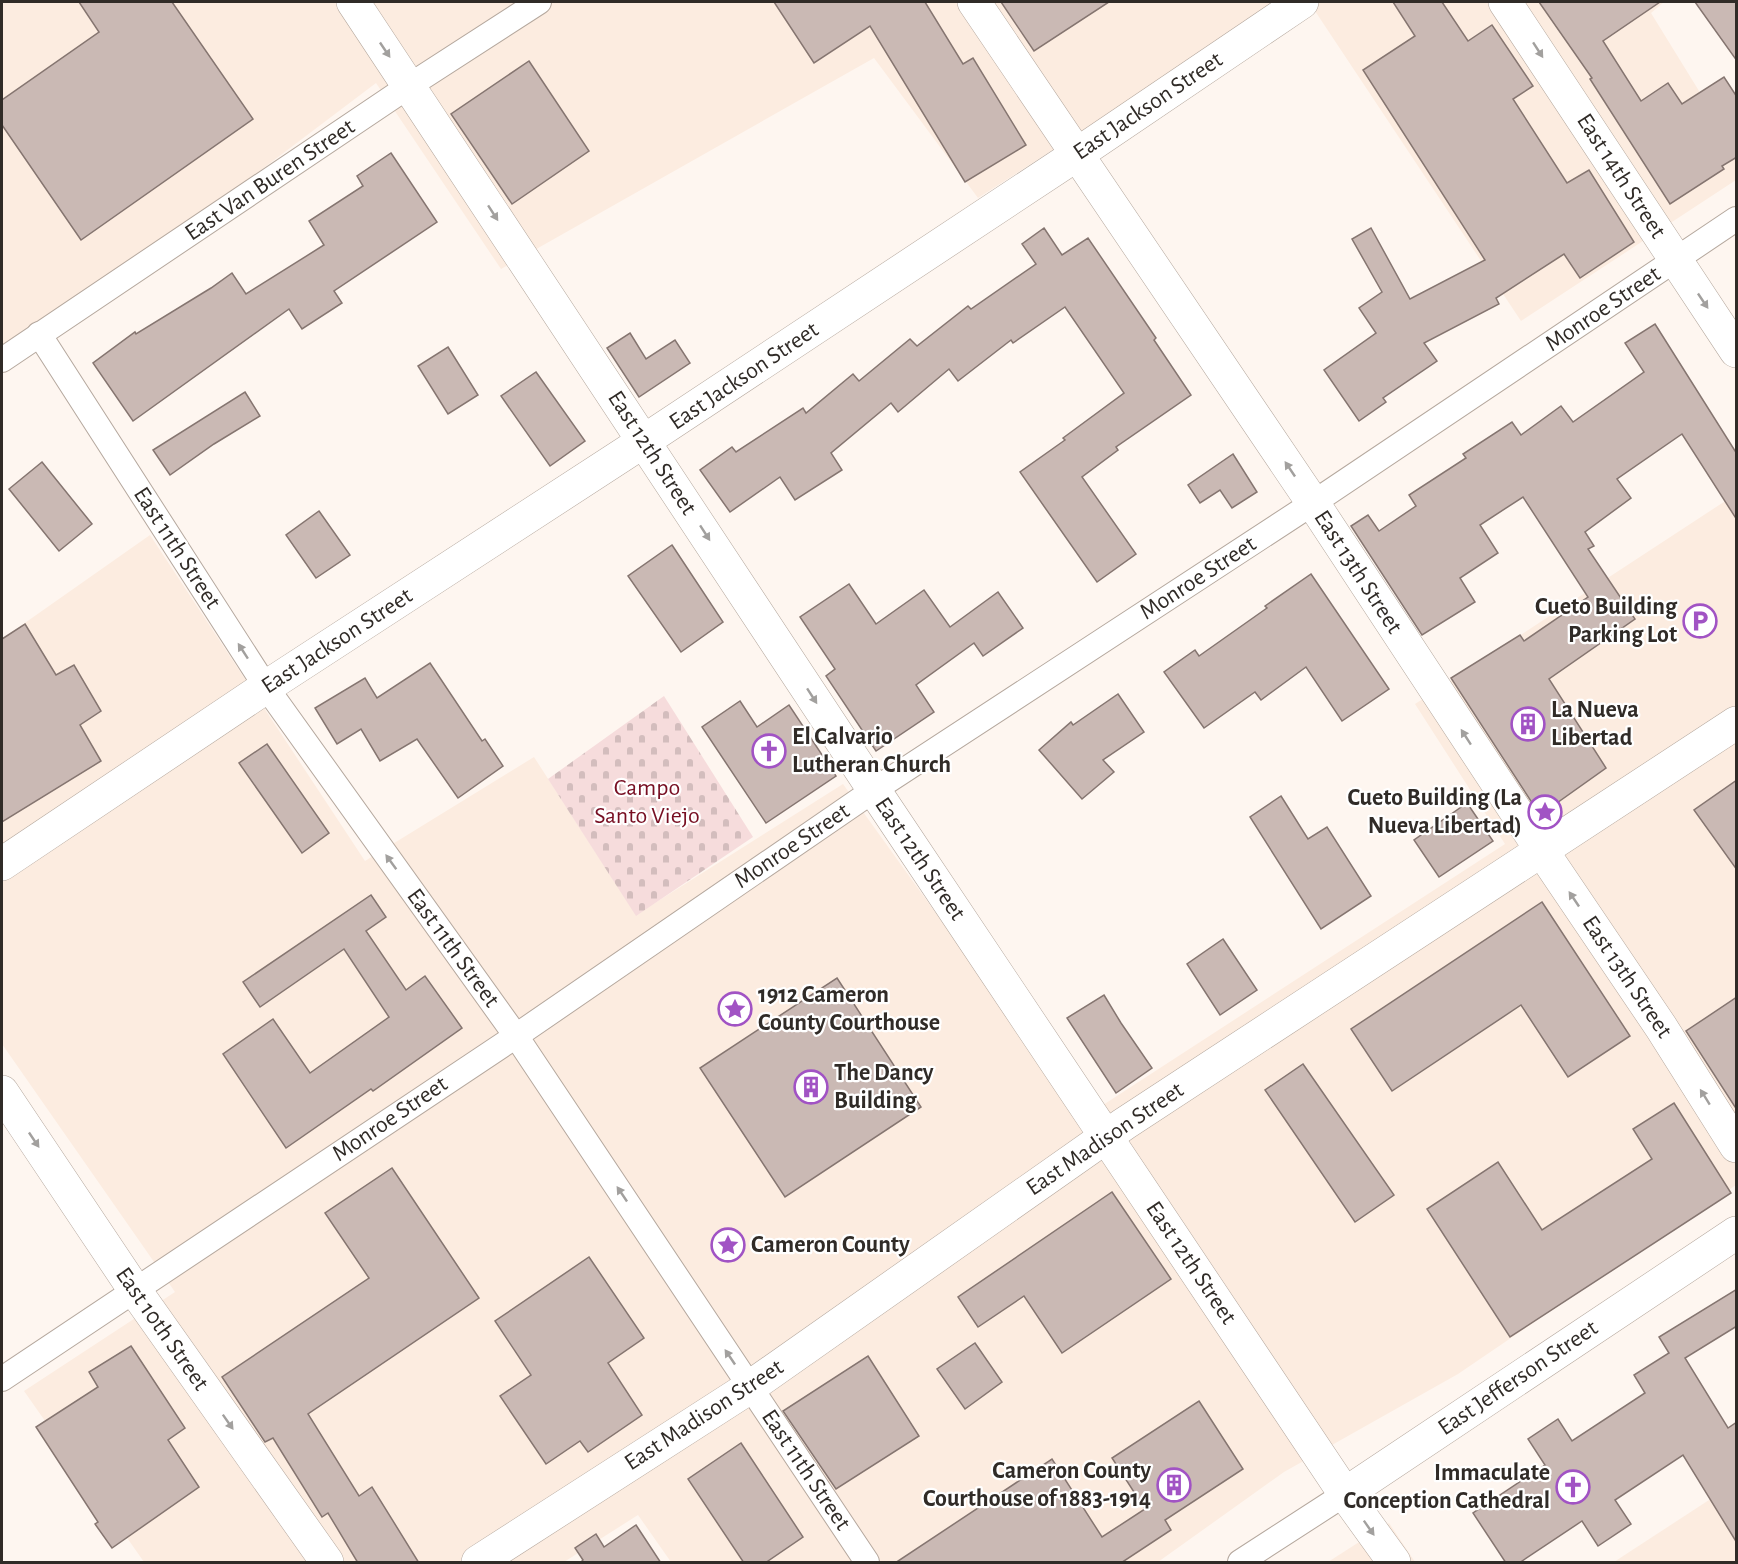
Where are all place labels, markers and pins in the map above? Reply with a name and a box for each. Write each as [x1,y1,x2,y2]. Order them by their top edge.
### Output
place label: Cueto Building Parking Lot [1535,595,1678,647]
parking icon: Cueto Building Parking Lot [1682,603,1718,639]
place label: La Nueva Libertad [1551,698,1639,750]
building icon: La Nueva Libertad [1510,706,1546,742]
place label: El Calvario Lutheran Church [792,725,951,777]
church icon: El Calvario Lutheran Church [751,733,787,769]
place label: Cueto Building (La Nueva Libertad) [1347,786,1522,838]
place icon: Cueto Building (La Nueva Libertad) [1527,794,1563,830]
place label: 1912 Cameron County Courthouse [758,983,940,1035]
place icon: 1912 Cameron County Courthouse [717,991,753,1027]
place label: The Dancy Building [834,1061,934,1113]
building icon: The Dancy Building [793,1069,829,1105]
place icon: Cameron County [710,1227,746,1263]
place label: Cameron County [751,1233,910,1257]
place label: Cameron County Courthouse of 1883-1914 [923,1459,1151,1511]
place label: Immaculate Conception Cathedral [1343,1461,1550,1513]
building icon: Cameron County Courthouse of 1883-1914 [1156,1467,1192,1503]
church icon: Immaculate Conception Cathedral [1555,1469,1591,1505]

